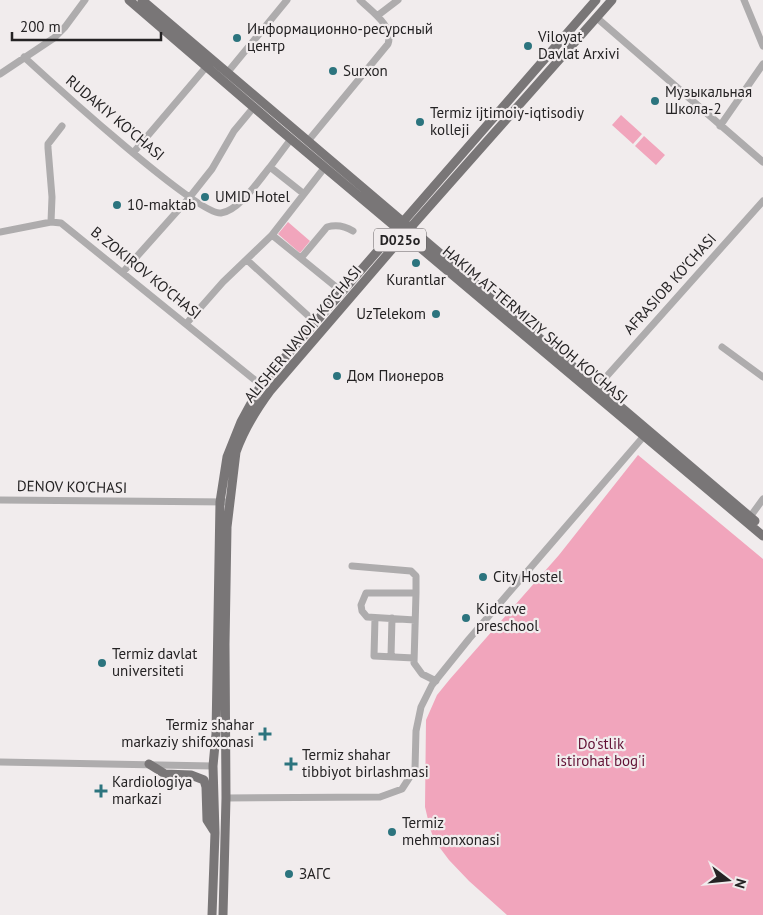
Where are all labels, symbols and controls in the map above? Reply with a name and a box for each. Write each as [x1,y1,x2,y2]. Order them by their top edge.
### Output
scale bar [12,10,161,42]
text: 200 m [20,17,61,36]
place label: Информационно-ресурсный центр [247,19,433,55]
place label: Viloyat Davlat Arxivi [537,27,620,63]
marker: Информационно-ресурсный центр [231,32,243,44]
marker: Viloyat Davlat Arxivi [522,40,534,52]
place label: Surxon [343,61,388,80]
marker: Surxon [327,65,339,77]
street label: RUDAKIY KO'CHASI [62,71,169,164]
place label: Музыкальная Школа-2 [665,82,752,118]
marker: Музыкальная Школа-2 [649,95,661,107]
place label: Termiz ijtimoiy-iqtisodiy kolleji [430,103,584,139]
marker: Termiz ijtimoiy-iqtisodiy kolleji [414,116,426,128]
place label: UMID Hotel [215,187,290,206]
marker: UMID Hotel [199,191,211,203]
place label: 10-maktab [127,195,196,214]
marker: 10-maktab [111,199,123,211]
street label: B. ZOKIROV KO'CHASI [87,222,205,323]
road number: D025o [374,228,426,252]
street label: AFRASIOB KO'CHASI [619,229,720,338]
street label: HAKIM AT-TERMIZIY SHOH KO'CHASI [439,242,632,408]
marker: Kurantlar [410,257,422,269]
street label: ALISHER NAVOIY KO’CHASI [240,261,365,406]
place label: Kurantlar [386,270,446,289]
place label: UzTelekom [356,304,426,323]
marker: UzTelekom [430,308,442,320]
place label: Дом Пионеров [347,366,444,385]
marker: Дом Пионеров [331,370,343,382]
street label: DENOV KO'CHASI [17,476,127,497]
place label: City Hostel [493,567,563,586]
marker: City Hostel [477,571,489,583]
place label: Kidcave preschool [476,599,539,635]
marker: Kidcave preschool [460,612,472,624]
place label: Termiz davlat universiteti [112,644,197,680]
marker: Termiz davlat universiteti [96,657,108,669]
place label: Termiz shahar markaziy shifoxonasi [121,715,254,751]
marker: Termiz shahar markaziy shifoxonasi [258,727,272,741]
park label: Do'stlik istirohat bog'i [557,734,645,770]
place label: Termiz shahar tibbiyot birlashmasi [302,745,429,781]
marker: Termiz shahar tibbiyot birlashmasi [284,757,298,771]
place label: Kardiologiya markazi [112,772,192,808]
marker: Kardiologiya markazi [94,784,108,798]
place label: Termiz mehmonxonasi [402,813,500,849]
marker: Termiz mehmonxonasi [386,826,398,838]
north arrow [703,855,753,905]
place label: ЗАГС [299,864,331,883]
marker: ЗАГС [283,868,295,880]
text: N [731,877,750,890]

